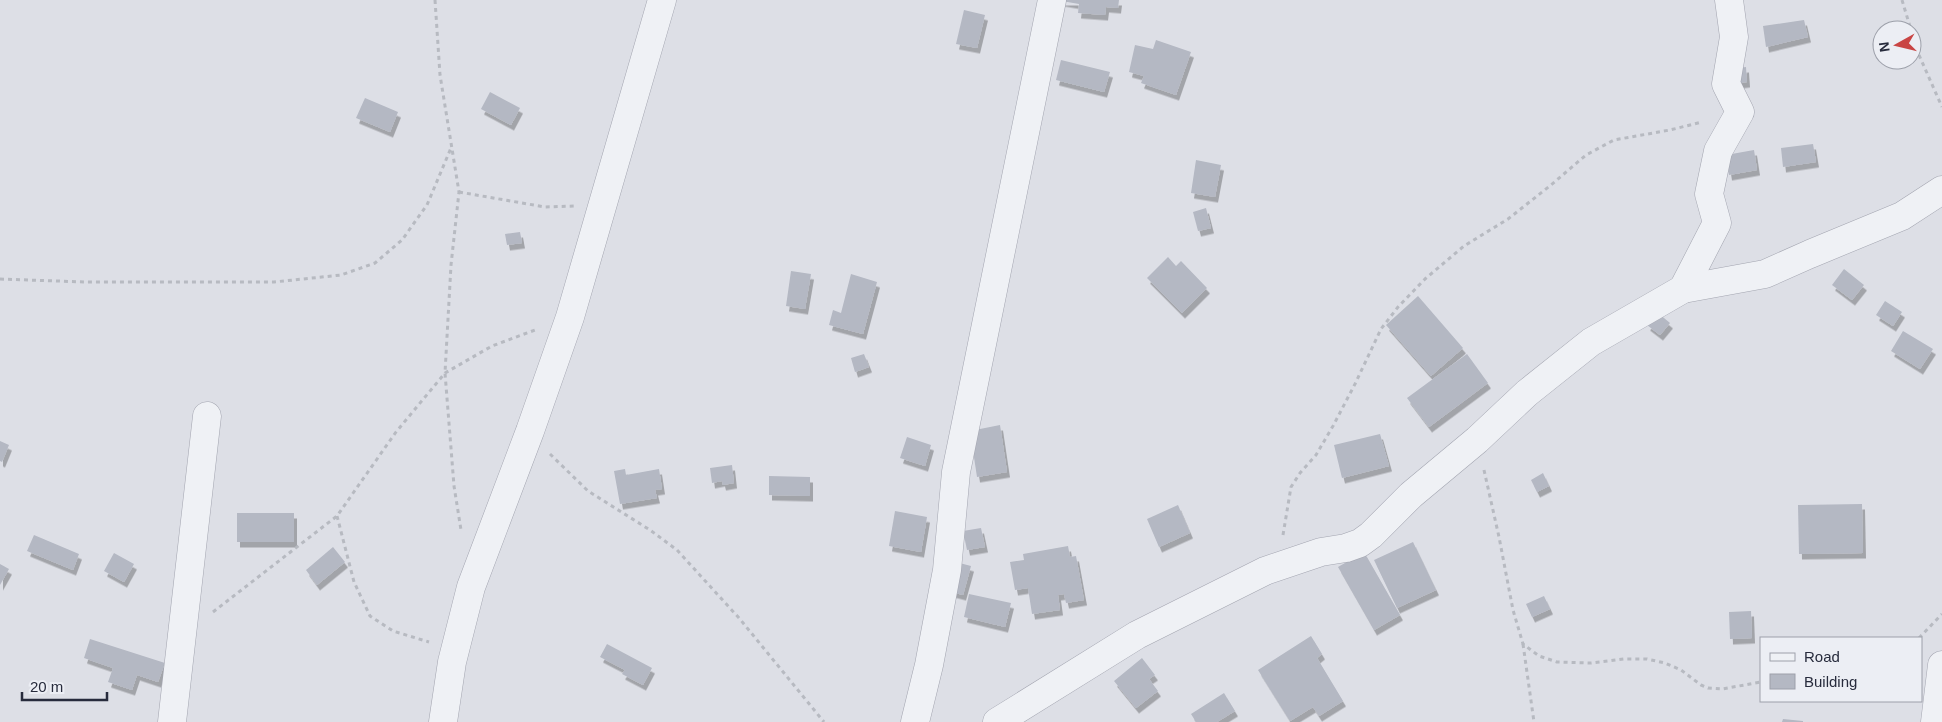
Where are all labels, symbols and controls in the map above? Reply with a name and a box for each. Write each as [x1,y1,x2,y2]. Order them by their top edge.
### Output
north arrow [1872,20,1922,70]
text: N [1875,41,1893,53]
legend [1760,637,1922,702]
text: Road [1804,648,1840,665]
scale bar [22,670,108,702]
text: Building [1804,673,1857,690]
text: 20 m [30,678,63,695]

